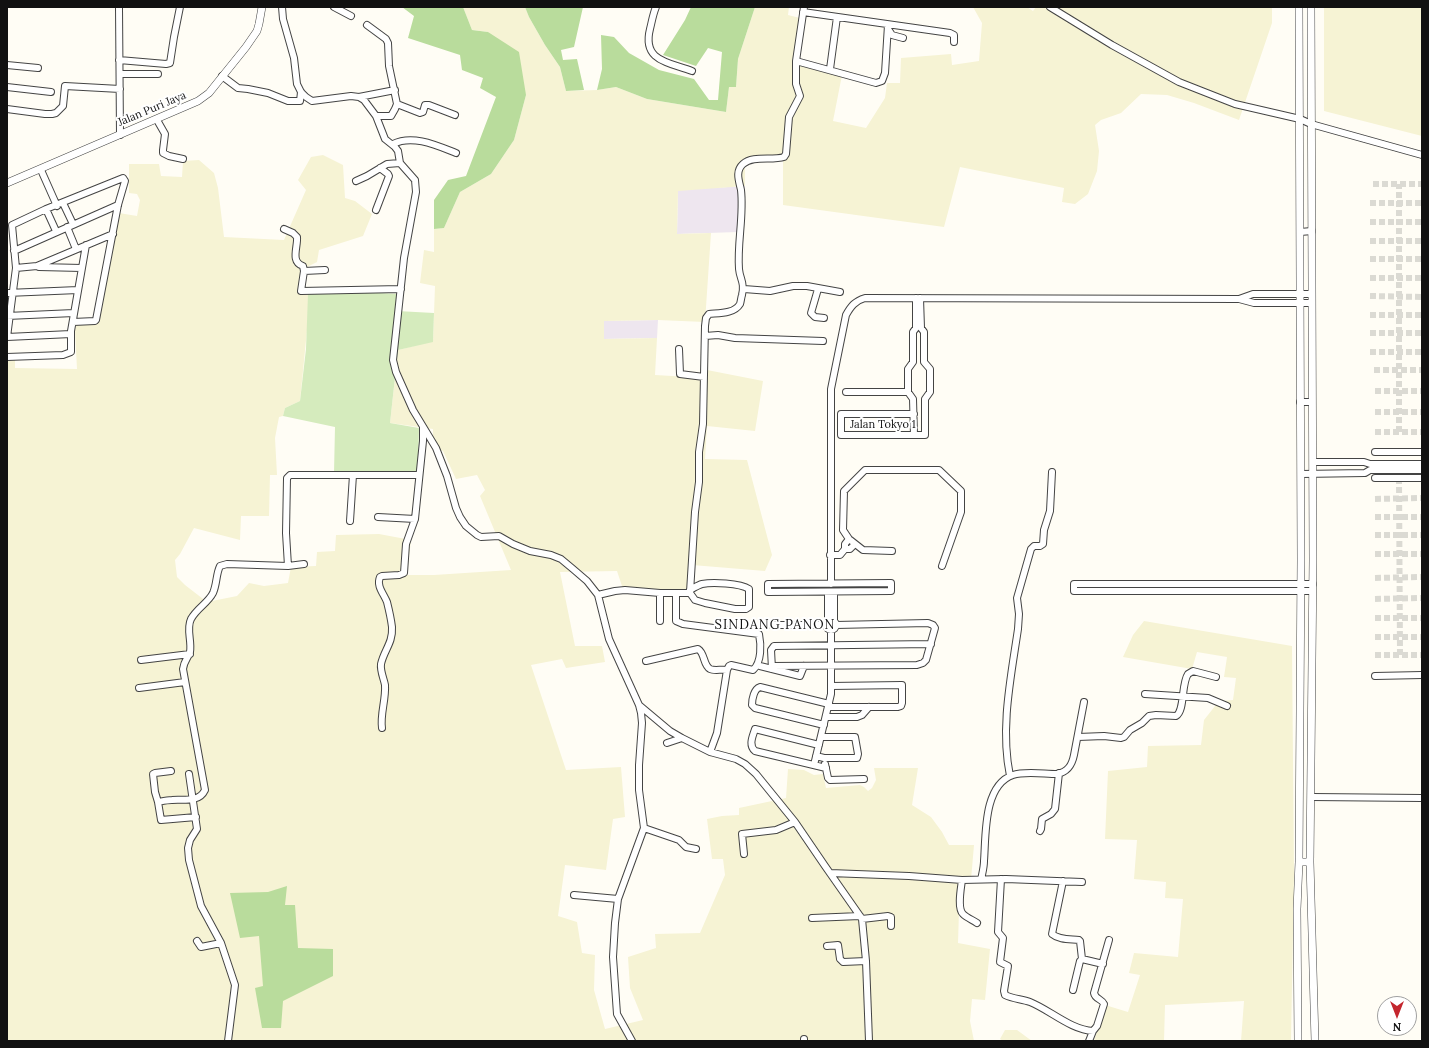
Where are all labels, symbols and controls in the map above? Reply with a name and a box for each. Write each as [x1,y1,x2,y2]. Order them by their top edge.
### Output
street label: Jalan Puri Jaya [116,89,188,129]
street label: Jalan Tokyo 1 [850,418,916,432]
district label: SINDANG PANON [715,617,835,633]
north arrow [1377,996,1417,1036]
text: N [1393,1020,1401,1034]

